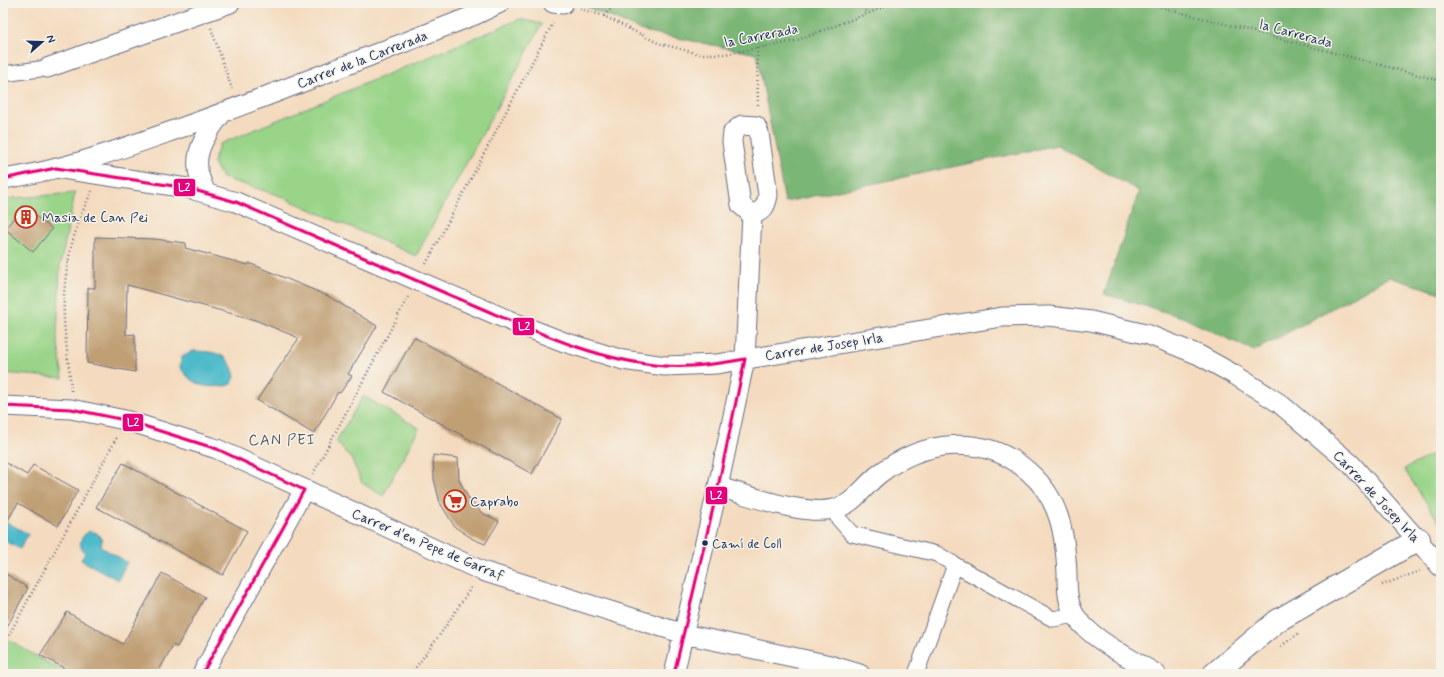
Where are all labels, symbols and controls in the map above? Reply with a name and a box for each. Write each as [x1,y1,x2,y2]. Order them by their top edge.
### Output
street label: la Carrerada [1257,16,1334,52]
street label: la Carrerada [723,20,800,52]
north arrow [22,22,62,62]
street label: Carrer de la Carrerada [294,27,430,93]
text: N [43,33,58,45]
line badge: L2 [173,178,196,197]
text: L2 [178,181,191,195]
building icon: Masia de Can Pei [13,204,39,230]
place label: Masia de Can Pei [42,209,148,227]
line badge: L2 [512,317,535,336]
text: L2 [518,320,531,334]
street label: Carrer de Josep Irla [764,329,885,365]
line badge: L2 [122,413,144,432]
text: L2 [127,416,140,430]
district label: CAN PEI [248,431,316,451]
street label: Carrer de Josep Irla [1329,447,1424,547]
line badge: L2 [705,486,728,505]
supermarket icon: Caprabo [442,488,468,514]
text: L2 [710,489,723,503]
place label: Caprabo [470,493,519,511]
street label: Carrer d'en Pepe de Garraf [349,505,506,585]
place label: Camí de Coll [712,536,782,553]
marker: Camí de Coll [700,538,710,548]

